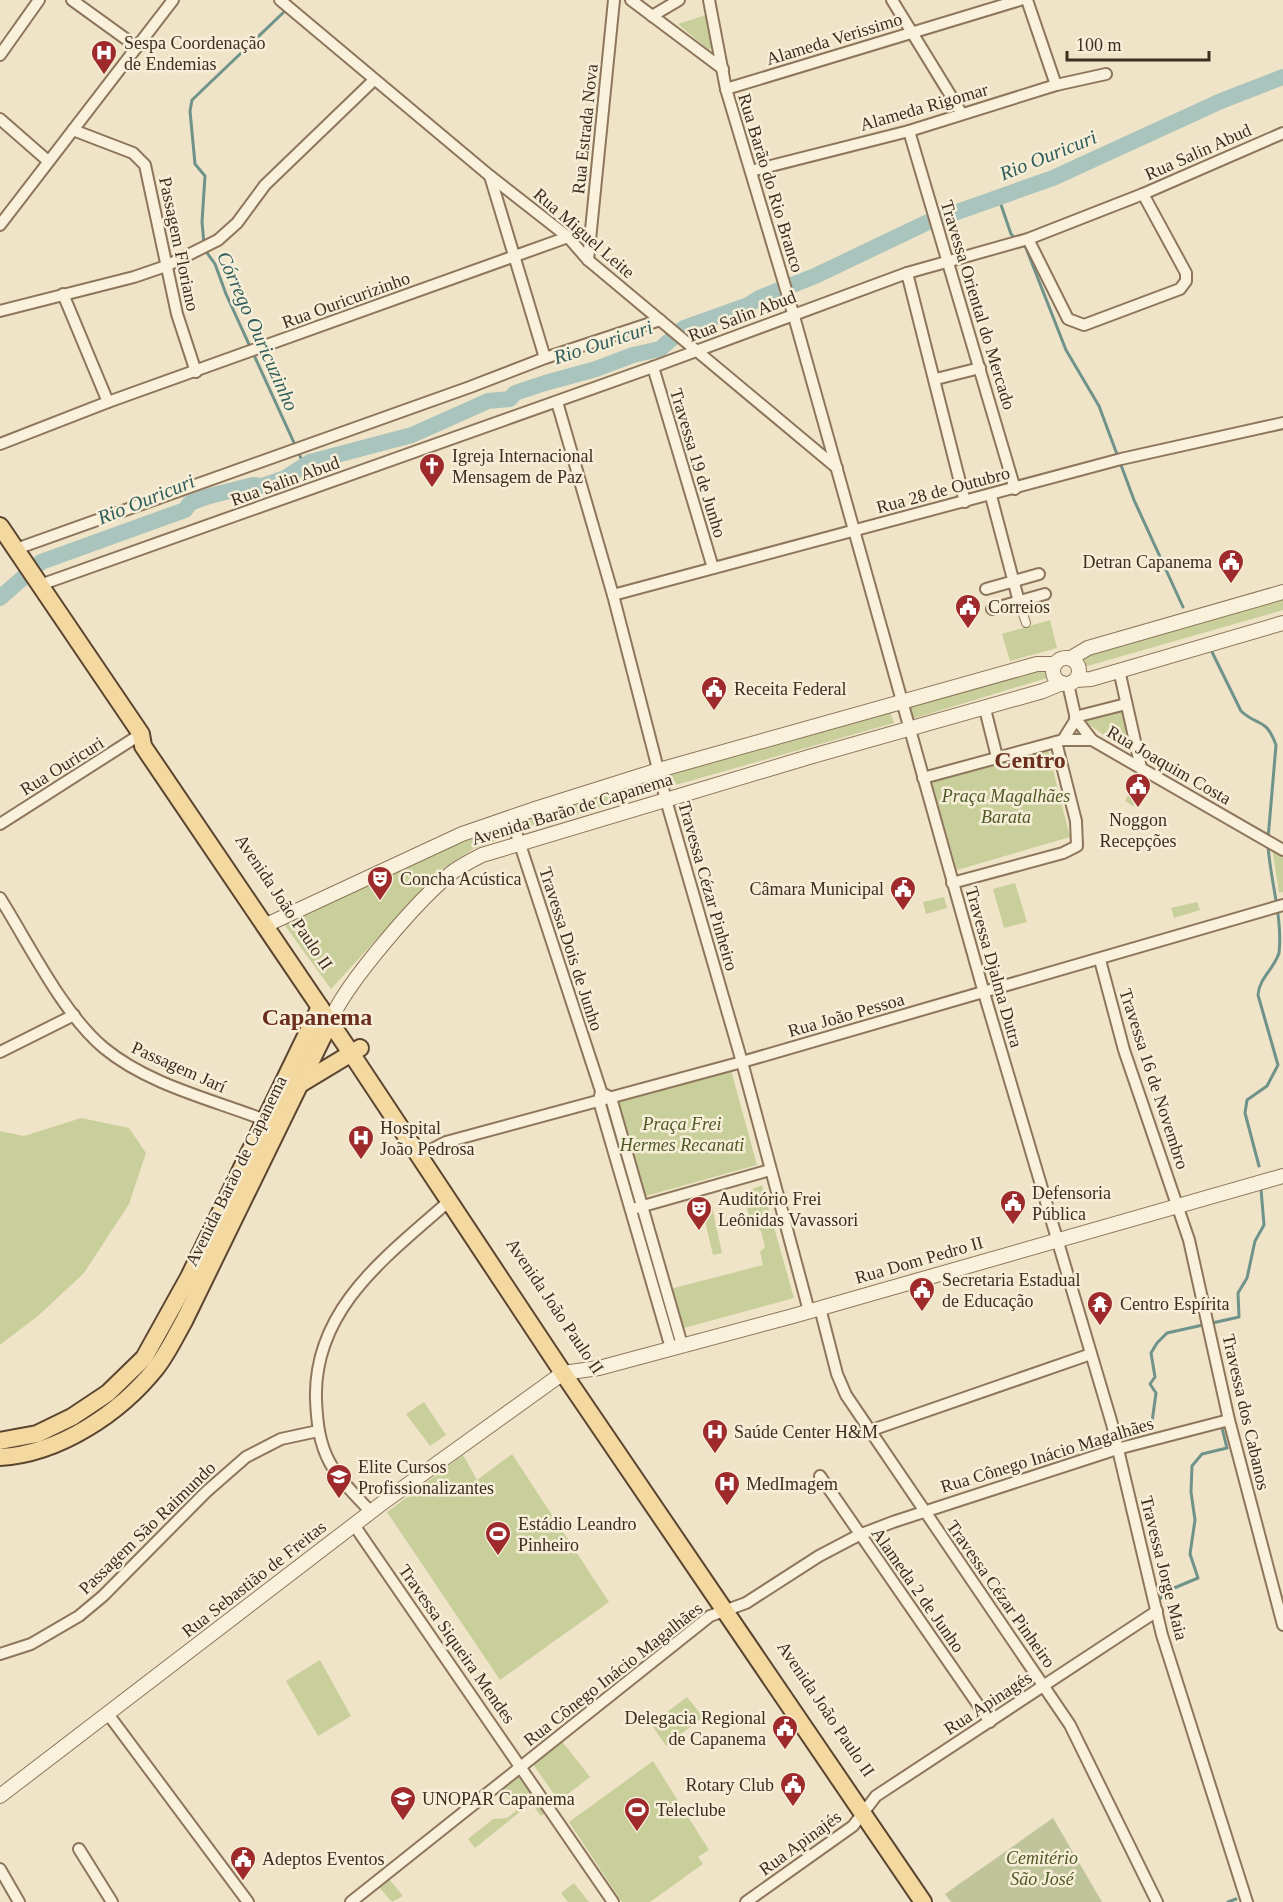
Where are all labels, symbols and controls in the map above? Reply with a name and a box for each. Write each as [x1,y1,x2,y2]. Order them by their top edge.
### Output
street label: Alameda Verissimo [764,9,904,69]
scale bar [1067,24,1210,62]
place label: Sespa Coordenação de Endemias [124,33,265,74]
text: 100 m [1076,35,1122,55]
hospital icon: Sespa Coordenação de Endemias [89,38,119,76]
street label: Rua Estrada Nova [568,63,602,195]
street label: Alameda Rigomar [858,79,990,135]
street label: Rua Barão do Rio Branco [734,91,808,275]
street label: Rua Salin Abud [1142,120,1254,184]
water label: Rio Ouricuri [995,126,1100,185]
street label: Passagem Floriano [155,175,203,313]
street label: Rua Miguel Leite [530,184,638,282]
street label: Travessa Oriental do Mercado [937,198,1019,412]
water label: Córrego Ouricuzinho [212,248,303,414]
street label: Rua Ouricurizinho [279,268,413,332]
street label: Rua Salin Abud [685,286,799,346]
water label: Rio Ouricuri [550,316,655,369]
street label: Travessa 19 de Junho [666,386,730,540]
place label: Igreja Internacional Mensagem de Paz [452,446,593,487]
church icon: Igreja Internacional Mensagem de Paz [417,451,447,489]
street label: Rua Salin Abud [228,452,342,510]
street label: Rua 28 de Outubro [874,463,1012,517]
water label: Rio Ouricuri [93,470,198,529]
public building icon: Detran Capanema [1216,547,1246,585]
place label: Detran Capanema [1083,552,1212,572]
public building icon: Correios [953,592,983,630]
place label: Correios [988,597,1050,617]
public building icon: Receita Federal [699,674,729,712]
place label: Receita Federal [734,679,846,699]
street label: Rua Joaquim Costa [1103,721,1235,809]
street label: Rua Ouricuri [17,732,107,800]
district label: Centro [994,747,1066,773]
street label: Avenida Barão de Capanema [469,769,675,849]
public building icon: Noggon Recepções [1123,771,1153,809]
park label: Praça Magalhães Barata [941,786,1070,827]
street label: Travessa Cézar Pinheiro [674,799,742,973]
place label: Noggon Recepções [1100,810,1176,851]
street label: Avenida João Paulo II [231,830,337,974]
theatre icon: Concha Acústica [365,864,395,902]
street label: Travessa Dois de Junho [535,865,607,1033]
place label: Concha Acústica [400,869,521,889]
public building icon: Câmara Municipal [888,874,918,912]
place label: Câmara Municipal [750,879,884,899]
street label: Travessa Djalma Dutra [961,884,1027,1050]
street label: Travessa 16 de Novembro [1115,986,1193,1172]
street label: Rua João Pessoa [786,989,906,1041]
district label: Capanema [262,1004,372,1030]
street label: Passagem Jarí [129,1037,229,1097]
street label: Avenida Barão de Capanema [181,1073,291,1269]
park label: Praça Frei Hermes Recanati [619,1114,744,1155]
place label: Hospital João Pedrosa [380,1118,474,1159]
hospital icon: Hospital João Pedrosa [346,1123,376,1161]
place label: Defensoria Pública [1032,1183,1111,1224]
public building icon: Defensoria Pública [998,1188,1028,1226]
place label: Auditório Frei Leônidas Vavassori [718,1189,858,1230]
theatre icon: Auditório Frei Leônidas Vavassori [684,1194,714,1232]
street label: Rua Dom Pedro II [853,1232,985,1288]
street label: Avenida João Paulo II [502,1234,608,1378]
place label: Secretaria Estadual de Educação [942,1270,1080,1311]
public building icon: Secretaria Estadual de Educação [907,1275,937,1313]
temple icon: Centro Espírita [1085,1289,1115,1327]
place label: Centro Espírita [1120,1294,1229,1314]
street label: Travessa dos Cabanos [1218,1332,1274,1492]
street label: Rua Cônego Inácio Magalhães [938,1413,1156,1497]
hospital icon: Saúde Center H&M [700,1417,730,1455]
place label: Saúde Center H&M [734,1422,878,1442]
place label: Elite Cursos Profissionalizantes [358,1457,494,1498]
street label: Passagem São Raimundo [75,1458,219,1598]
school or university icon: Elite Cursos Profissionalizantes [324,1462,354,1500]
hospital icon: MedImagem [712,1469,742,1507]
place label: MedImagem [746,1474,838,1494]
street label: Travessa Jorge Maia [1136,1494,1192,1642]
place label: Estádio Leandro Pinheiro [518,1514,636,1555]
street label: Rua Sebastião de Freitas [178,1516,330,1642]
street label: Travessa Cézar Pinheiro [943,1516,1059,1672]
sports icon: Estádio Leandro Pinheiro [483,1519,513,1557]
street label: Alameda 2 de Junho [868,1524,968,1656]
street label: Travessa Siqueira Mendes [395,1561,519,1727]
street label: Rua Cônego Inácio Magalhães [520,1598,706,1750]
street label: Avenida João Paulo II [773,1637,879,1781]
street label: Rua Apinagés [940,1667,1036,1739]
place label: Delegacia Regional de Capanema [625,1708,766,1749]
public building icon: Delegacia Regional de Capanema [770,1713,800,1751]
public building icon: Rotary Club [778,1770,808,1808]
place label: Rotary Club [686,1775,774,1795]
school or university icon: UNOPAR Capanema [388,1784,418,1822]
place label: UNOPAR Capanema [422,1789,575,1809]
sports icon: Teleclube [622,1795,652,1833]
place label: Teleclube [656,1800,726,1820]
street label: Rua Apinajés [755,1807,845,1879]
public building icon: Adeptos Eventos [228,1844,258,1882]
park label: Cemitério São José [1006,1848,1078,1889]
place label: Adeptos Eventos [262,1849,384,1869]

